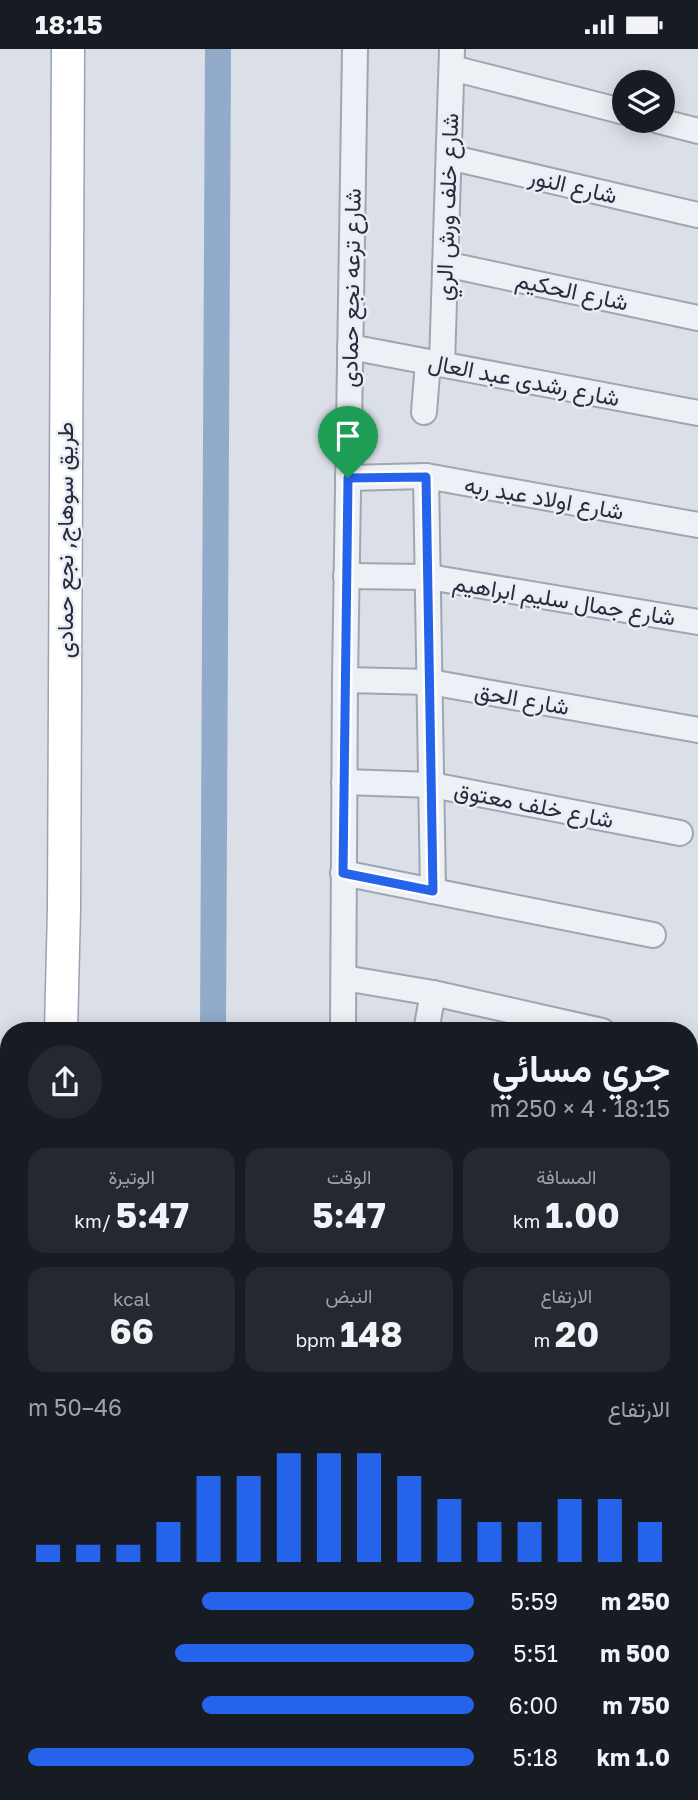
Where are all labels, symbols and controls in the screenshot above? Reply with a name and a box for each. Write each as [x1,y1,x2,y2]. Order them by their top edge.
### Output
text: 18:15 [35,9,103,40]
map controls [612,70,675,133]
button: layers [612,70,675,133]
street label: شارع خلف ورش الري [429,112,469,302]
street label: شارع النور [525,161,620,212]
street label: شارع ترعه نجع حمادى [334,188,369,388]
street label: شارع الحكيم [513,264,631,319]
street label: شارع رشدى عبد العال [426,347,622,414]
pin [318,406,378,478]
icon: arrive [329,417,367,455]
street label: طريق سوهاج, نجع حمادى [50,422,81,658]
street label: شارع اولاد عبد ربه [462,469,626,528]
street label: شارع جمال سليم ابراهيم [450,568,677,633]
street label: شارع الحق [472,676,572,723]
street label: شارع خلف معتوق [452,775,616,836]
button: share [28,1045,102,1119]
text: جري مسائي [492,1045,670,1090]
text: 18:15 · 4 × 250 m [490,1094,670,1122]
text: الوتيرة [108,1165,155,1188]
text: الوقت [327,1165,371,1188]
text: المسافة [536,1165,597,1188]
text: 5:47 [116,1194,189,1236]
text: 5:47 [312,1194,386,1236]
text: 1.00 [545,1194,620,1236]
text: /km [74,1209,116,1232]
text: km [513,1209,545,1232]
text: النبض [326,1284,373,1307]
text: الارتفاع [541,1284,592,1307]
text: kcal [113,1287,150,1310]
text: 66 [109,1310,154,1352]
text: 148 [340,1313,403,1355]
text: 20 [555,1313,599,1355]
text: bpm [295,1328,340,1351]
text: m [533,1328,555,1351]
text: 46–50 m [28,1393,122,1421]
text: الارتفاع [608,1394,670,1422]
text: 5:59 [511,1587,558,1615]
text: 250 m [601,1587,670,1615]
text: 5:51 [513,1639,558,1667]
text: 500 m [600,1639,670,1667]
text: 6:00 [509,1691,558,1719]
text: 750 m [603,1691,670,1719]
text: 5:18 [513,1743,558,1771]
text: 1.0 km [597,1743,670,1771]

